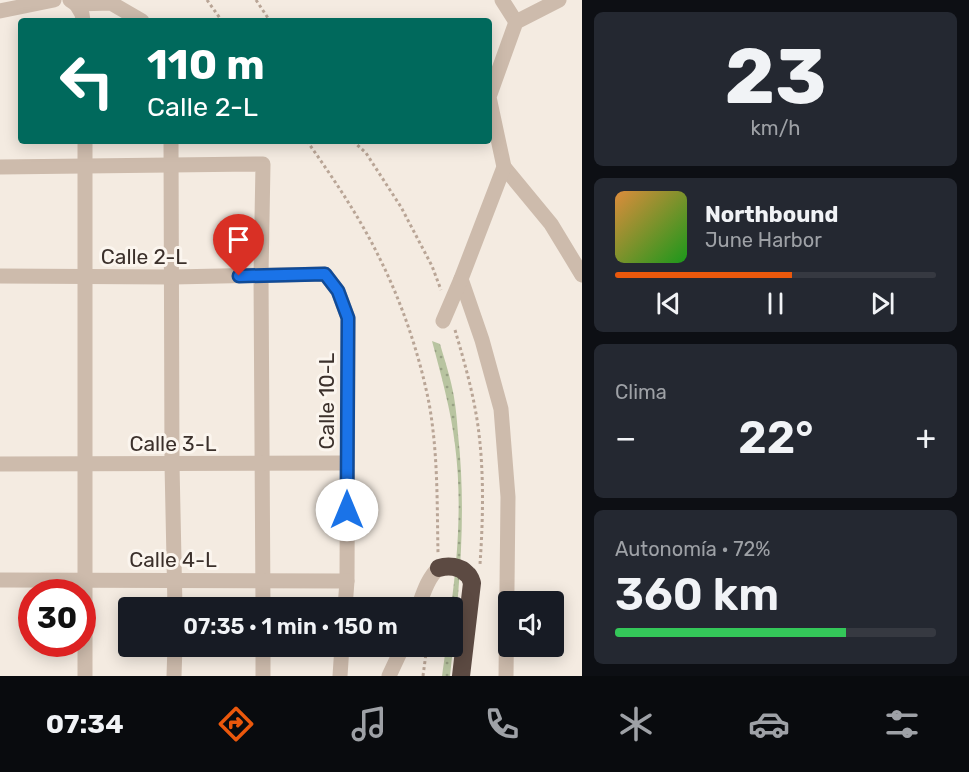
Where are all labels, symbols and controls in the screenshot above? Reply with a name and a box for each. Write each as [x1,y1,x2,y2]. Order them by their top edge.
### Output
text: 23 [724,30,827,123]
text: 110 m [147,40,265,90]
icon: left [48,42,126,120]
text: Calle 2-L [147,91,258,123]
text: km/h [751,116,800,140]
text: Northbound [705,201,838,228]
pin [213,214,264,276]
icon: arrive [222,223,255,256]
text: June Harbor [705,228,822,252]
street label: Calle 2-L [101,244,187,269]
icon: previous [652,287,685,320]
icon: pause [759,287,792,320]
icon: next [866,287,899,320]
street label: Calle 10-L [314,352,339,449]
text: Clima [615,380,667,404]
text: 22° [738,411,814,464]
text: − [615,418,636,457]
text: + [915,418,936,457]
street label: Calle 3-L [129,431,217,456]
position arrow [315,478,379,542]
text: Autonomía · 72% [615,537,771,561]
street label: Calle 4-L [129,547,217,572]
text: 360 km [615,568,779,621]
speed limit sign: 30 [18,579,96,657]
map controls [498,591,564,657]
button: sound [498,591,564,657]
text: 07:35 · 1 min · 150 m [183,613,398,640]
icon: directions [215,703,257,745]
icon: music [348,703,390,745]
icon: phone [481,703,523,745]
icon: climate [615,703,657,745]
icon: car [748,703,790,745]
icon: filters [881,703,923,745]
text: 07:34 [46,708,124,740]

